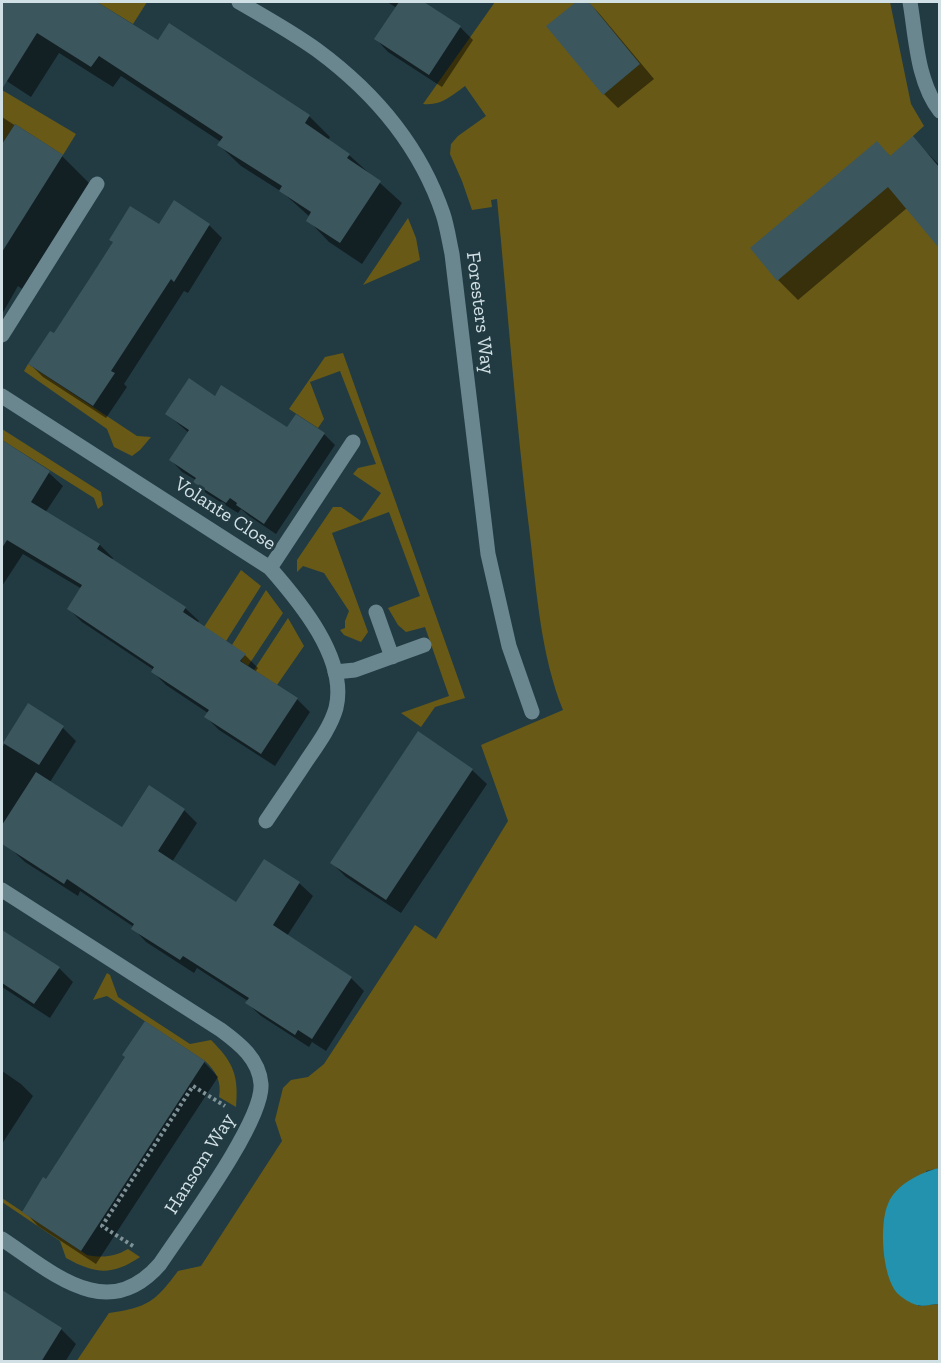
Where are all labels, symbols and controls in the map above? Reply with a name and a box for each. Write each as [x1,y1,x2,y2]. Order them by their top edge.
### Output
street label: Foresters Way [461,250,499,376]
street label: Volante Close [170,472,280,556]
street label: Hansom Way [160,1109,240,1219]

